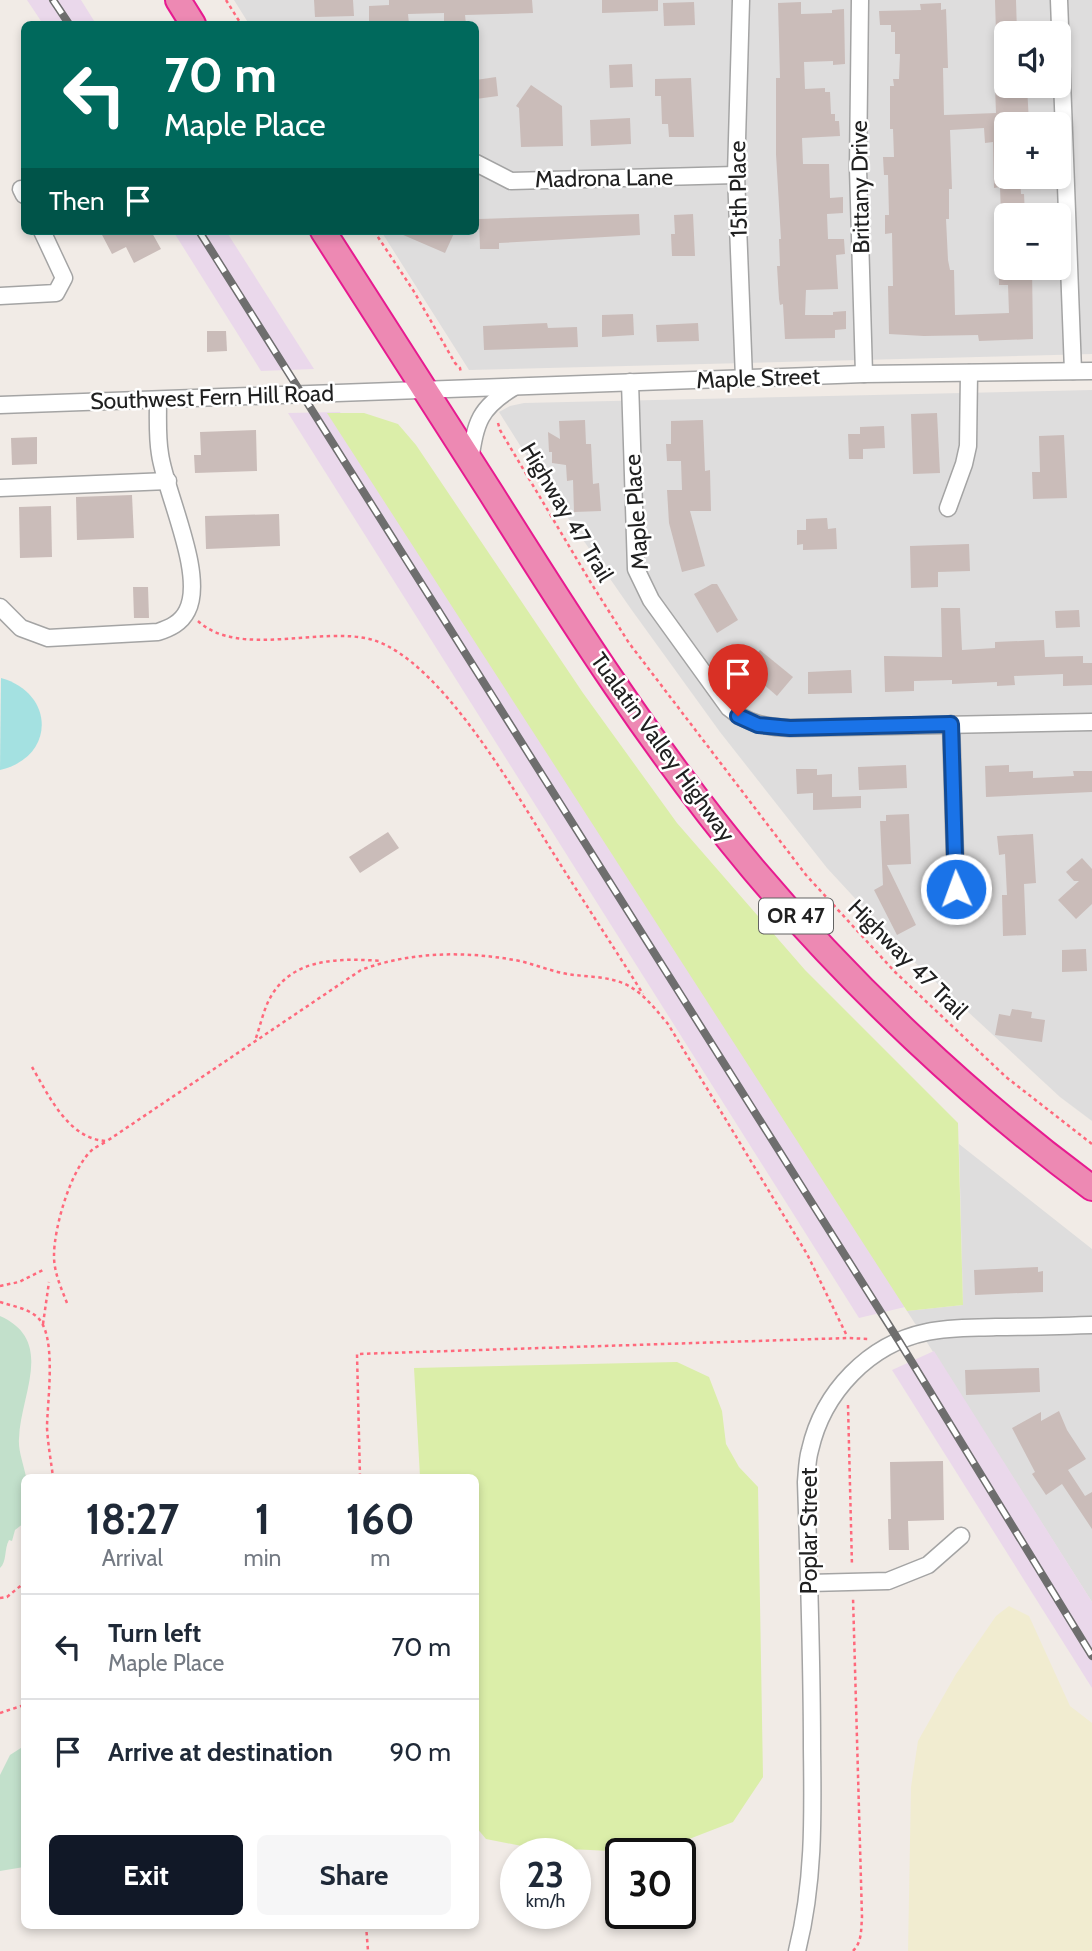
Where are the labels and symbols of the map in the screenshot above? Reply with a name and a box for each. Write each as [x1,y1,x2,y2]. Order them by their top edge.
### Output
street label: Brittany Drive [845,120,875,254]
street label: 15th Place [723,140,753,238]
street label: Madrona Lane [535,163,674,193]
street label: Maple Street [696,362,821,394]
street label: Southwest Fern Hill Road [90,379,334,415]
street label: Highway 47 Trail [514,437,620,587]
street label: Maple Place [618,453,654,571]
pin [708,644,768,716]
street label: Tualatin Valley Highway [585,647,741,847]
position arrow [919,852,993,926]
street label: Highway 47 Trail [842,893,974,1025]
road number: OR 47 [759,898,833,934]
street label: Poplar Street [795,1468,823,1594]
speed limit sign: 30 [605,1838,696,1929]

